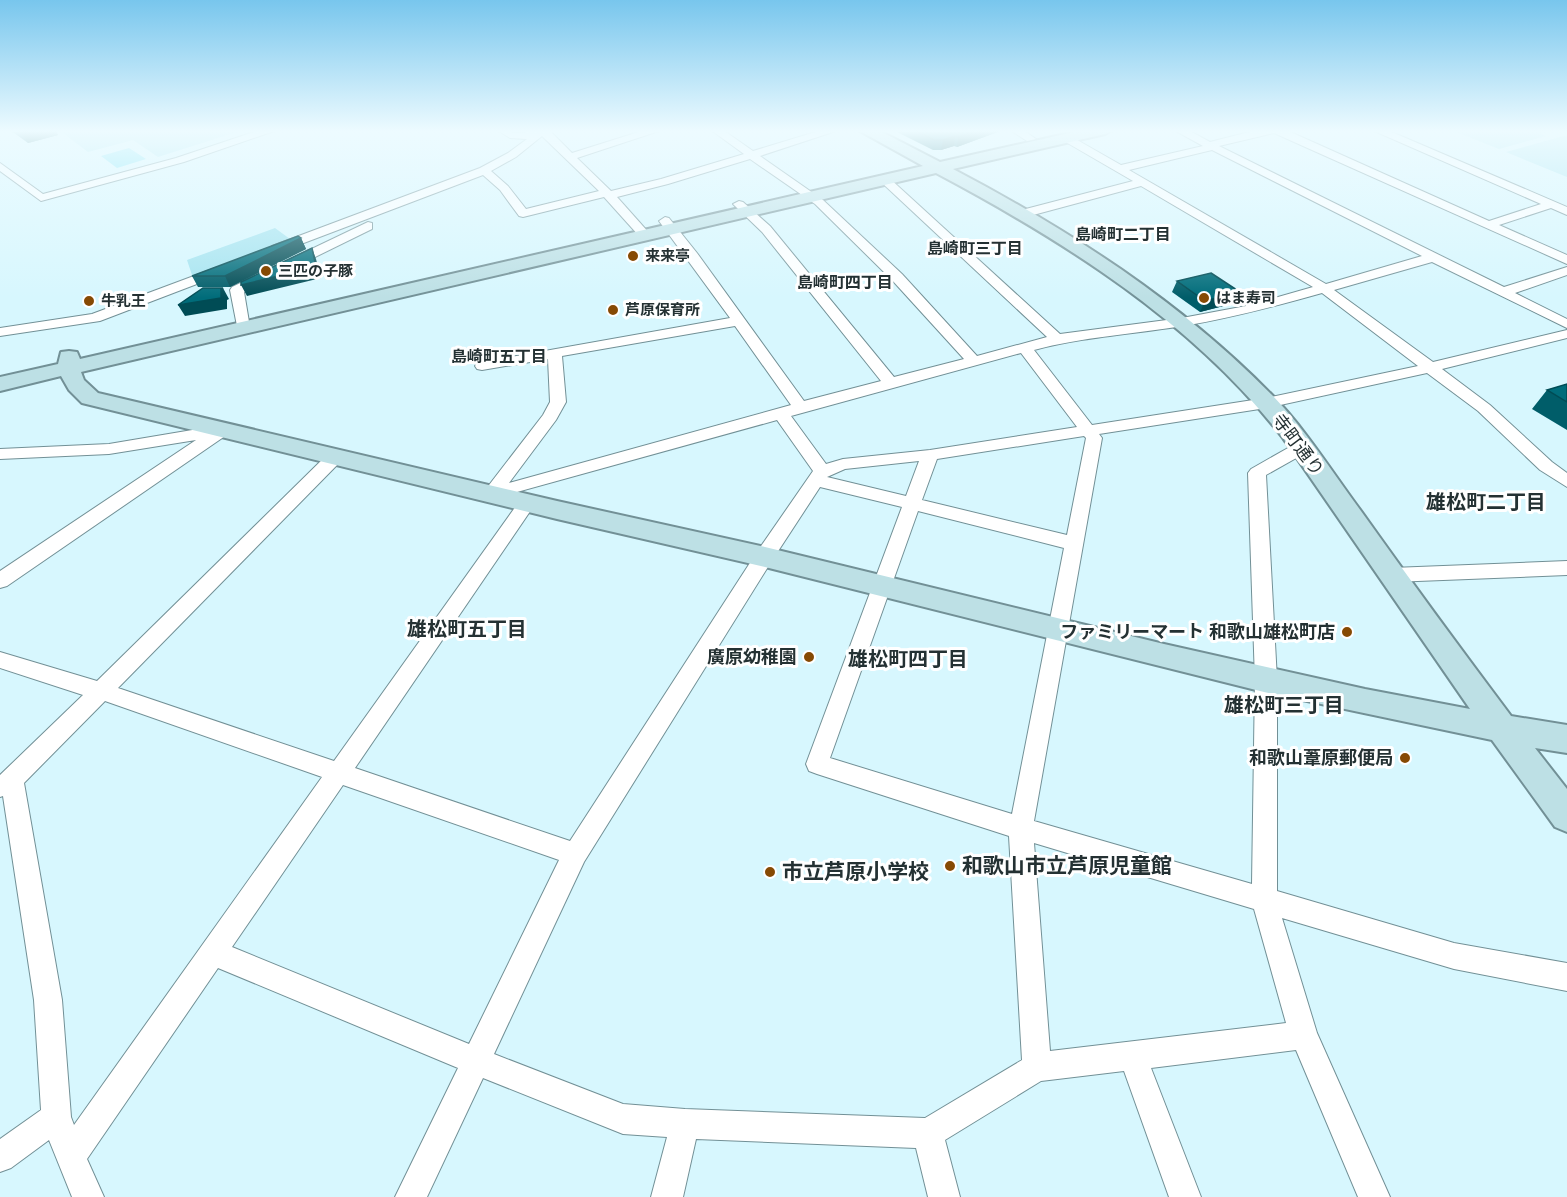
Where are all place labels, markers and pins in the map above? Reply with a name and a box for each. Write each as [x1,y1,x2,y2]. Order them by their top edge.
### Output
place label: 来来亭 [645,246,690,266]
marker: 来来亭 [626,249,640,263]
place label: 三匹の子豚 [278,261,353,281]
marker: 三匹の子豚 [259,264,273,278]
place label: はま寿司 [1216,288,1276,308]
place label: 牛乳王 [101,291,146,311]
marker: はま寿司 [1197,291,1211,305]
marker: 牛乳王 [82,294,96,308]
place label: 芦原保育所 [625,300,700,320]
marker: 芦原保育所 [606,303,620,317]
place label: ファミリーマート 和歌山雄松町店 [1060,620,1335,644]
marker: ファミリーマート 和歌山雄松町店 [1340,625,1354,639]
place label: 廣原幼稚園 [707,645,797,669]
marker: 廣原幼稚園 [802,650,816,664]
place label: 和歌山葦原郵便局 [1249,746,1393,770]
marker: 和歌山葦原郵便局 [1398,751,1412,765]
place label: 和歌山市立芦原児童館 [962,852,1172,880]
place label: 市立芦原小学校 [782,858,929,886]
marker: 和歌山市立芦原児童館 [943,859,957,873]
marker: 市立芦原小学校 [763,865,777,879]

